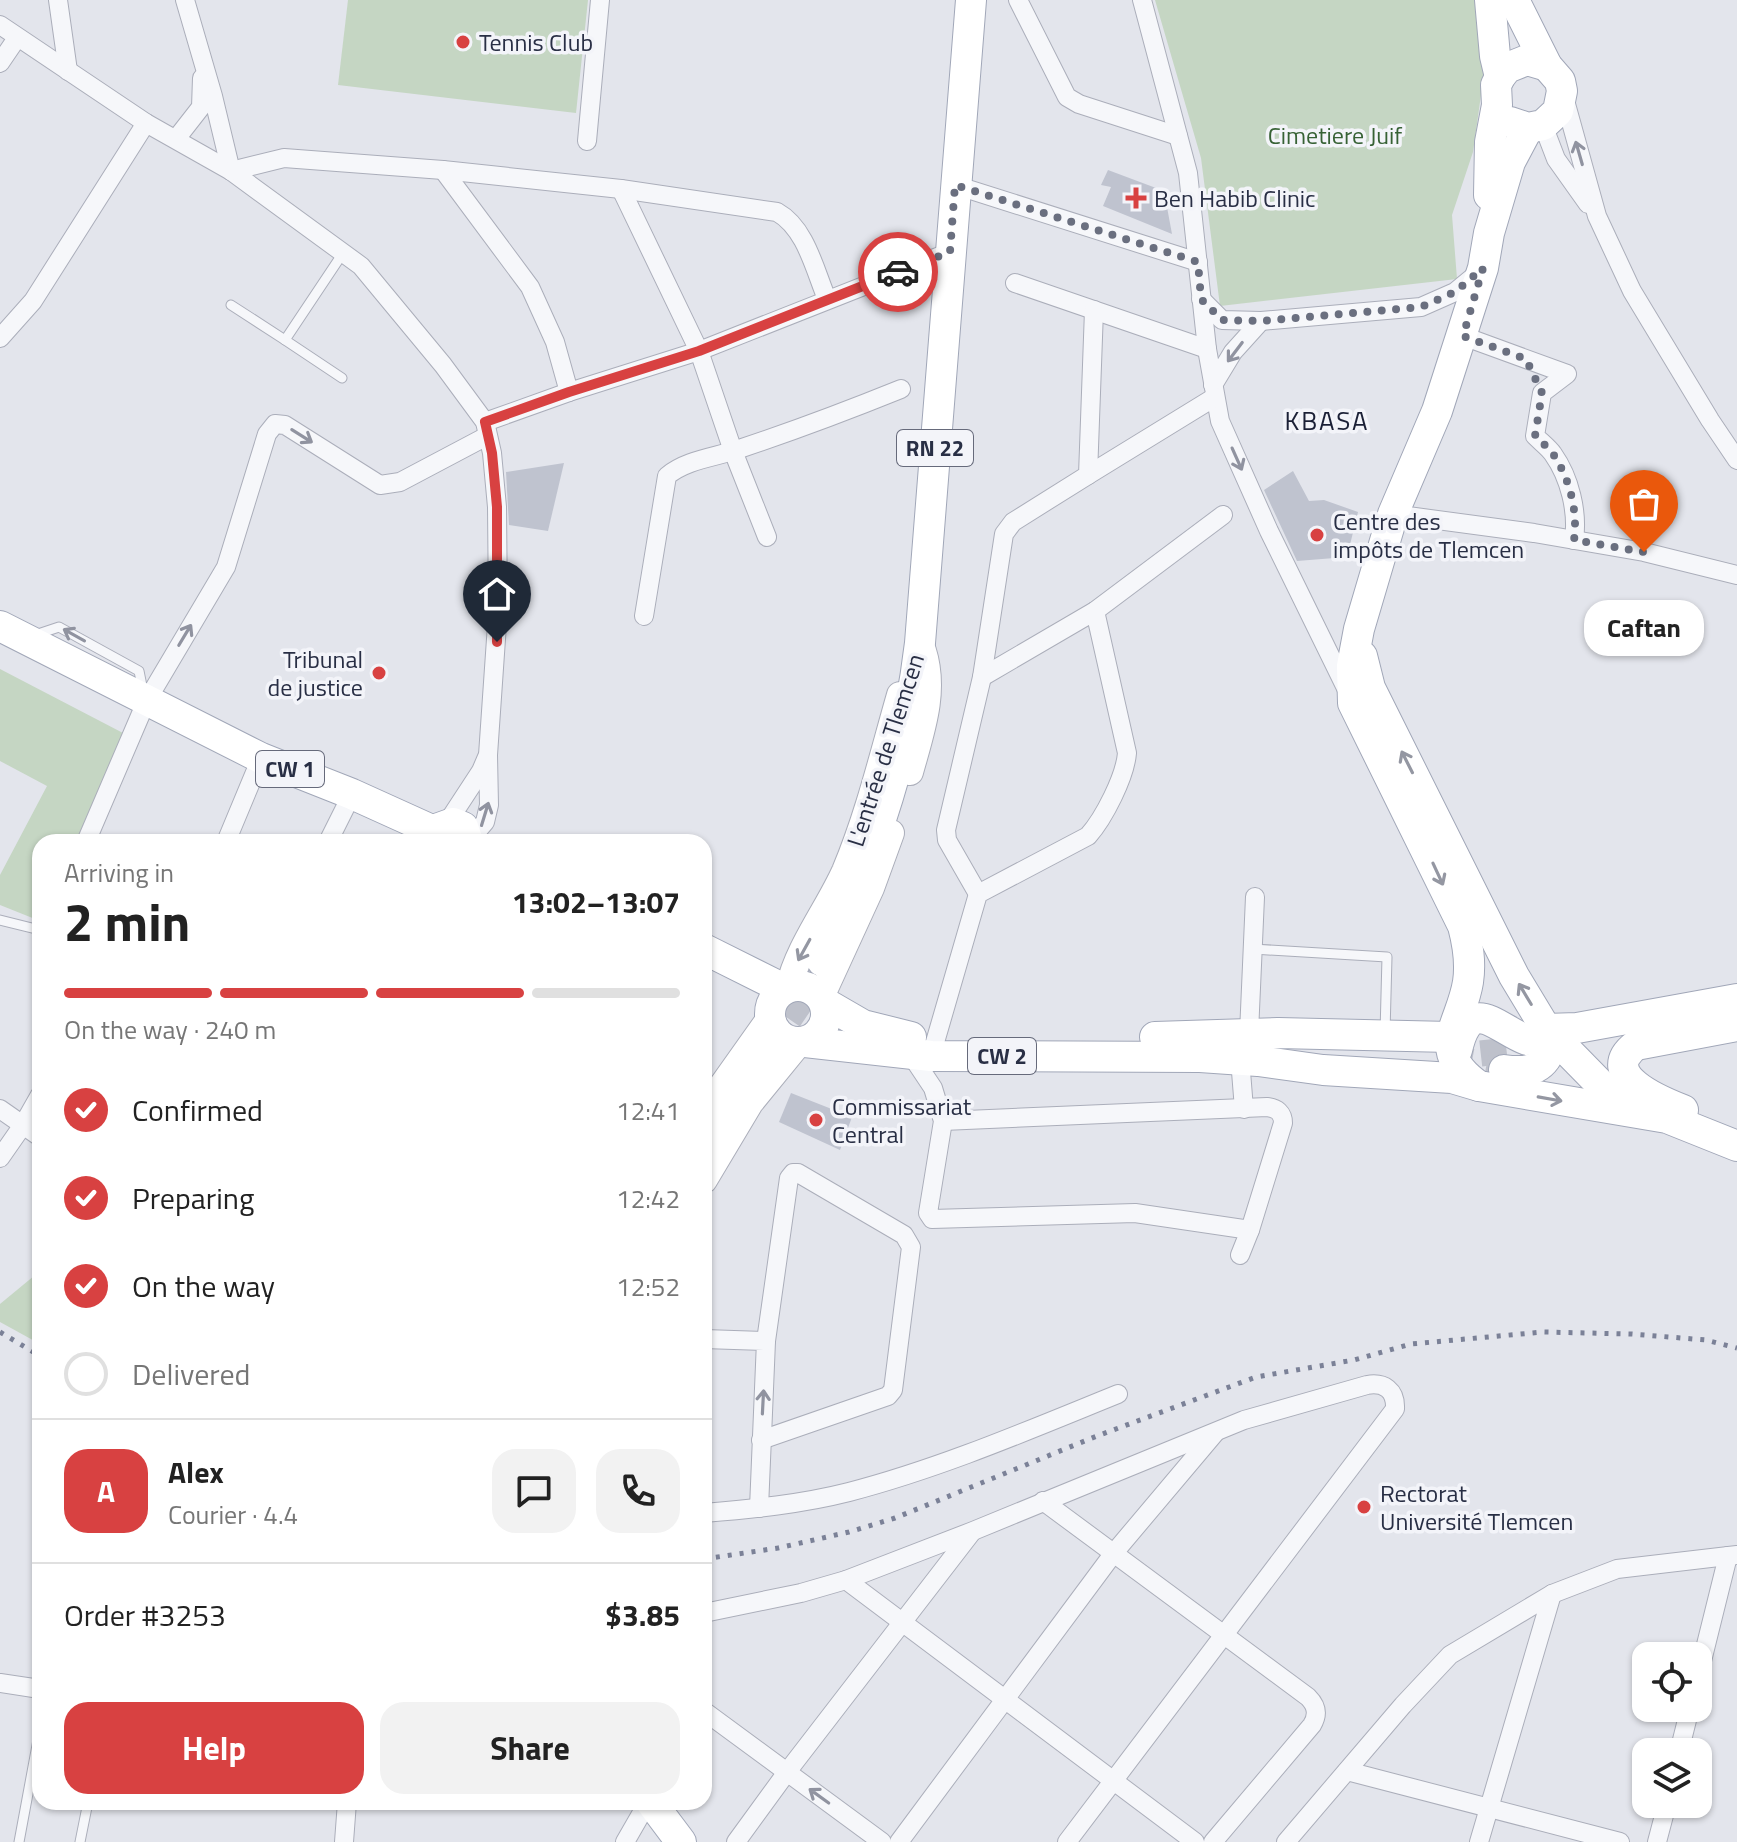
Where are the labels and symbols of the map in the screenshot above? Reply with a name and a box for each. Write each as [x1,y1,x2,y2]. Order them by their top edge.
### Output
place label: Tennis Club [479,24,593,60]
marker: Tennis Club [454,33,472,51]
park label: Cimetiere Juif [1268,117,1402,153]
one-way arrow [1571,141,1586,167]
place label: Ben Habib Clinic [1154,180,1316,216]
marker: Ben Habib Clinic [1125,187,1147,209]
courier [858,232,938,312]
one-way arrow [1227,340,1244,362]
district label: KBASA [1284,401,1370,440]
one-way arrow [290,427,312,444]
road number: RN 22 [897,430,973,466]
one-way arrow [1230,446,1245,471]
pin [1610,470,1678,552]
place label: Centre des impôts de Tlemcen [1333,503,1524,567]
marker: Centre des impôts de Tlemcen [1308,526,1326,544]
pin [463,560,531,642]
callout: Caftan [1584,600,1704,656]
one-way arrow [178,624,194,647]
one-way arrow [62,627,86,643]
place label: Tribunal de justice [268,641,363,705]
street label: L'entrée de Tlemcen [837,649,933,851]
marker: Tribunal de justice [370,664,388,682]
road number: CW 1 [256,751,324,787]
one-way arrow [1399,751,1415,775]
one-way arrow [479,802,493,827]
one-way arrow [1431,861,1446,885]
one-way arrow [795,938,811,961]
one-way arrow [1517,983,1533,1006]
road number: CW 2 [968,1038,1036,1074]
place label: Commissariat Central [832,1088,972,1152]
one-way arrow [1536,1092,1562,1107]
marker: Commissariat Central [807,1111,825,1129]
one-way arrow [756,1389,771,1416]
place label: Rectorat Université Tlemcen [1380,1475,1573,1539]
marker: Rectorat Université Tlemcen [1355,1498,1373,1516]
one-way arrow [809,1787,831,1804]

